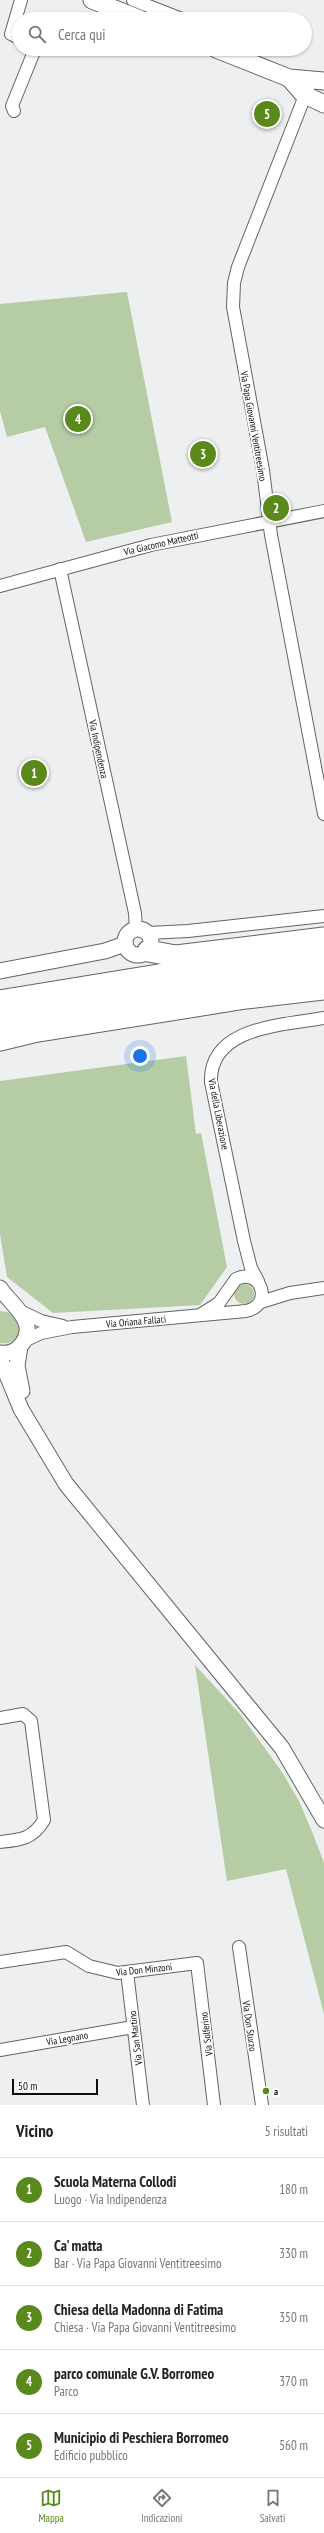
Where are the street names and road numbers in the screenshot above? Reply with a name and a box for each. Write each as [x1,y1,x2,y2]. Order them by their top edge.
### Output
street label: Via Papa Giovanni Ventitreesimo [237,369,270,482]
street label: Via Giacomo Matteotti [121,529,200,559]
street label: Via Indipendenza [86,718,111,780]
street label: Via della Liberazione [205,1076,232,1151]
street label: Via Oriana Fallaci [104,1312,167,1331]
street label: Via Don Minzoni [114,1960,173,1979]
street label: Via Don Sturzo [239,1999,259,2052]
street label: Via San Martino [126,2010,145,2067]
street label: Via Solferino [197,2011,216,2058]
street label: Via Legnano [44,2028,89,2049]

